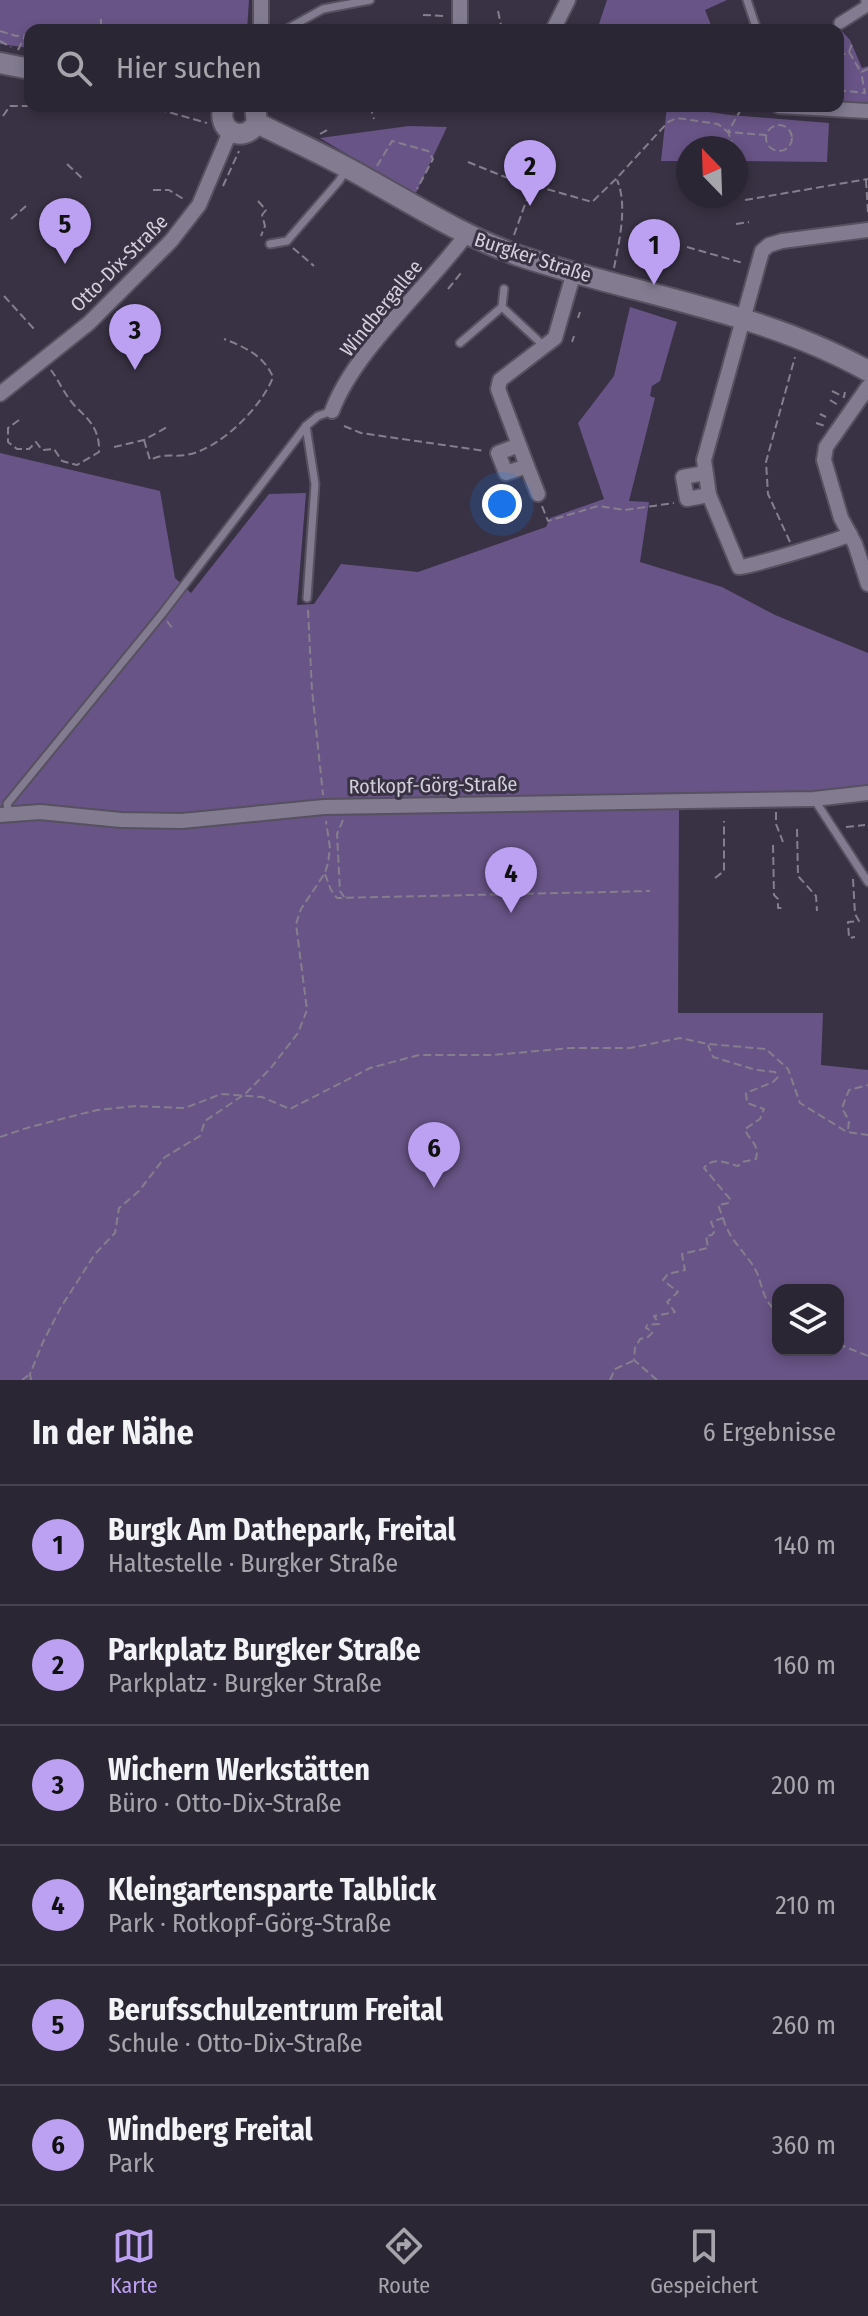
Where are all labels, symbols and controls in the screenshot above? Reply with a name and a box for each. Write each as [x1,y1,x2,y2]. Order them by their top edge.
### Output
search box [24,24,844,112]
icon: search [52,46,96,90]
text: Hier suchen [116,50,262,86]
north arrow [676,136,748,208]
pin: 2 [504,140,556,206]
pin: 5 [39,198,91,264]
street label: Otto-Dix-Straße [65,209,173,317]
pin: 1 [628,219,680,285]
street label: Burgker Straße [472,227,594,287]
street label: Windbergallee [335,255,427,361]
pin: 3 [109,304,161,370]
your location [482,484,522,524]
street label: Rotkopf-Görg-Straße [348,772,518,798]
pin: 4 [485,847,537,913]
pin: 6 [408,1122,460,1188]
map controls [772,1284,844,1356]
button: layers [772,1284,844,1356]
text: In der Nähe [32,1412,194,1453]
text: 6 Ergebnisse [703,1417,836,1448]
text: Burgk Am Dathepark, Freital [108,1512,456,1548]
text: 1 [53,1530,64,1561]
text: 140 m [774,1530,836,1561]
text: Haltestelle · Burgker Straße [108,1548,398,1579]
text: Parkplatz Burgker Straße [108,1632,421,1668]
text: 2 [52,1650,64,1681]
text: 160 m [773,1650,836,1681]
text: Parkplatz · Burgker Straße [108,1668,382,1699]
text: Wichern Werkstätten [108,1752,370,1788]
text: 3 [52,1770,64,1801]
text: 200 m [771,1770,836,1801]
text: Büro · Otto-Dix-Straße [108,1788,342,1819]
text: Kleingartensparte Talblick [108,1872,436,1908]
text: 4 [51,1890,65,1921]
text: 210 m [775,1890,836,1921]
text: Park · Rotkopf-Görg-Straße [108,1908,391,1939]
text: Berufsschulzentrum Freital [108,1992,443,2028]
text: 5 [52,2010,64,2041]
text: 260 m [772,2010,836,2041]
text: Schule · Otto-Dix-Straße [108,2028,363,2059]
text: Windberg Freital [108,2112,313,2148]
text: 6 [51,2130,65,2161]
text: 360 m [772,2130,836,2161]
text: Park [108,2148,154,2179]
tab: Karte [110,2224,158,2299]
tab: Route [378,2224,430,2299]
tab: Gespeichert [650,2224,758,2299]

